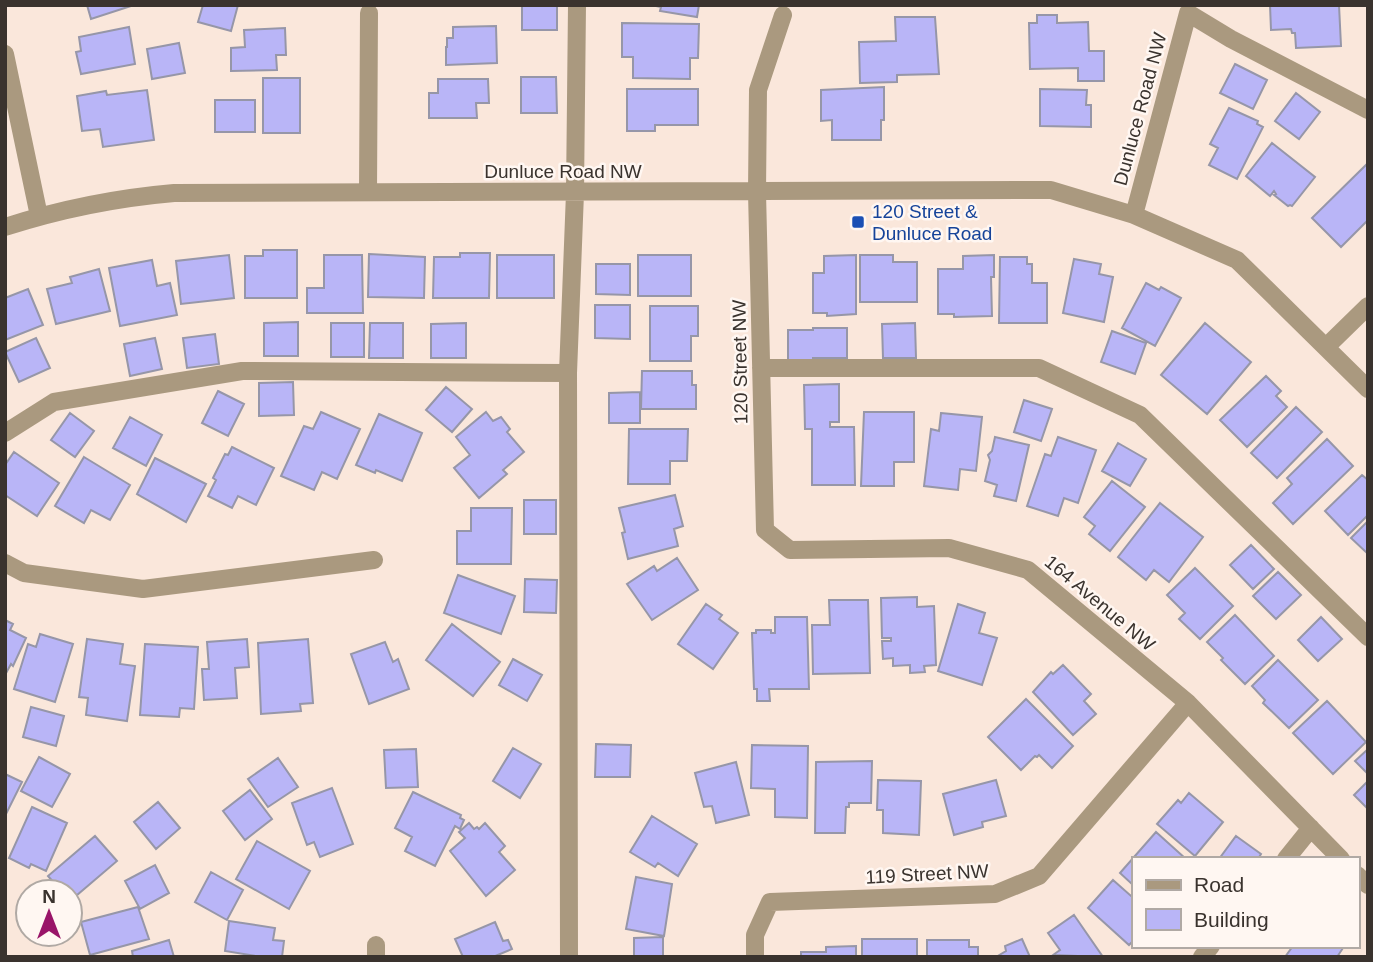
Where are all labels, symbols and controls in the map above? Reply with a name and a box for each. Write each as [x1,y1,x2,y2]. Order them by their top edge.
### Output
street label: Dunluce Road NW [1109,30,1171,188]
street label: Dunluce Road NW [484,161,642,182]
place label: 120 Street & Dunluce Road [872,201,992,244]
marker: 120 Street & Dunluce Road [850,214,866,230]
street label: 120 Street NW [728,299,752,424]
street label: 164 Avenue NW [1041,551,1159,655]
legend [1132,857,1359,948]
street label: 119 Street NW [865,860,989,888]
text: Road [1194,873,1244,896]
north arrow [14,878,84,948]
text: N [42,886,56,907]
text: Building [1194,908,1269,931]

